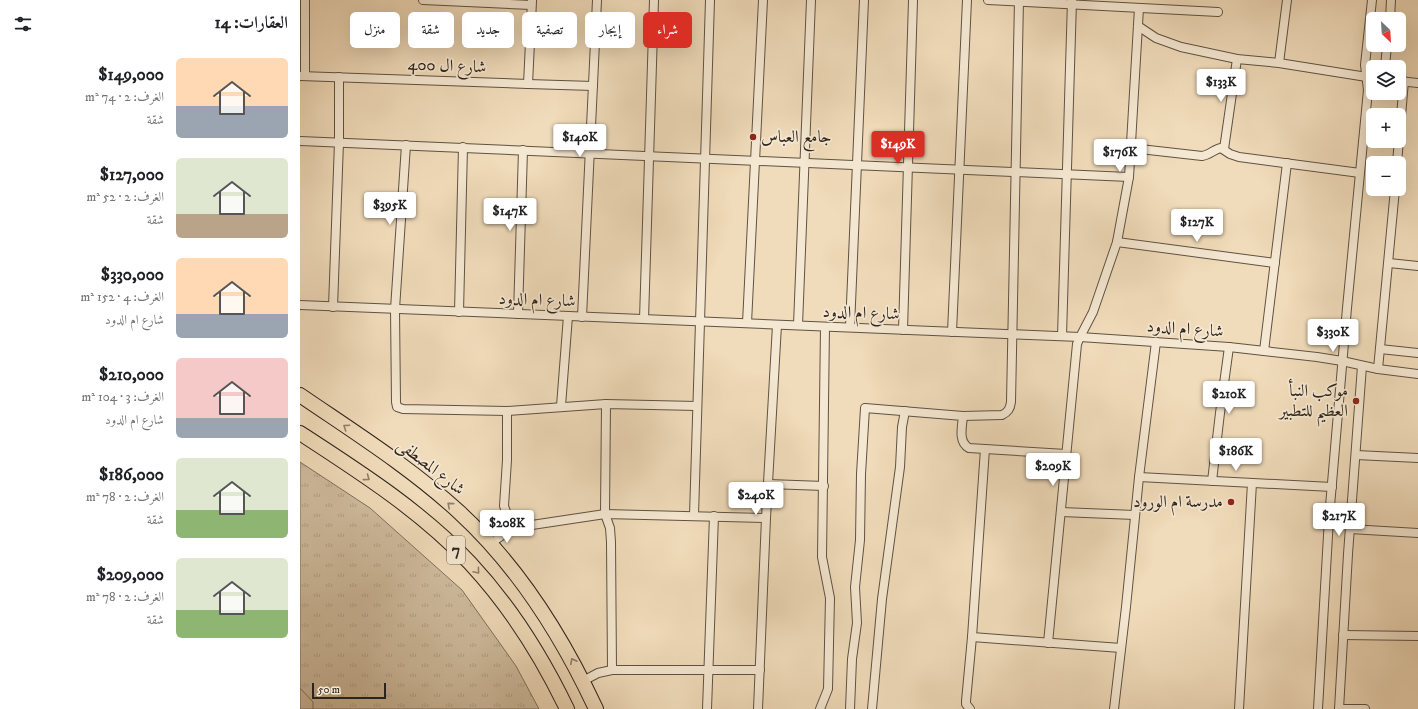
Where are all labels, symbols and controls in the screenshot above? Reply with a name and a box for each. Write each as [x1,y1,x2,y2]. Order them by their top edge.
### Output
text: العقارات: 14 [214,12,288,34]
chip: منزل [350,12,400,48]
chip: شقة [408,12,454,48]
chip: جديد [462,12,514,48]
chip: تصفية [522,12,577,48]
chip: إيجار [585,12,635,48]
chip: شراء [643,12,692,48]
north arrow [1366,12,1406,52]
map controls [1366,12,1406,196]
icon: filters [12,13,34,35]
street label: شارع ال 400 [407,54,487,80]
button: layers [1366,60,1406,100]
text: $149,000 [98,64,164,86]
pin: $133K [1193,69,1249,103]
icon: home [208,74,256,122]
text: $133K [1206,74,1236,90]
text: الغرف: 2 · 74 m² [85,89,164,105]
button: + [1366,108,1406,148]
text: شقة [147,112,164,128]
pin: $140K [552,124,608,158]
place label: جامع العباس [761,126,832,152]
text: $140K [562,129,598,145]
pin: $149K [870,131,926,165]
marker: جامع العباس [748,132,758,142]
text: $149K [881,136,915,152]
pin: $176K [1092,139,1148,173]
text: $176K [1103,144,1137,160]
button: − [1366,156,1406,196]
text: $127,000 [100,164,164,186]
icon: home [208,174,256,222]
text: الغرف: 2 · 52 m² [86,189,164,205]
pin: $395K [362,192,418,226]
text: $395K [373,197,407,213]
pin: $147K [482,198,538,232]
text: $147K [493,203,527,219]
pin: $127K [1169,209,1225,243]
text: شقة [147,212,164,228]
text: $127K [1180,214,1214,230]
text: $330,000 [101,264,164,286]
icon: home [208,274,256,322]
street label: شارع ام الدود [498,288,576,315]
text: الغرف: 4 · 152 m² [81,289,164,305]
street label: شارع ام الدود [822,301,900,328]
text: شارع ام الدود [105,312,164,328]
street label: شارع ام الدود [1146,315,1224,346]
pin: $330K [1305,319,1361,353]
text: $330K [1317,324,1349,340]
text: $210,000 [99,364,164,386]
icon: home [208,374,256,422]
place label: موكب النبأ العظيم للتطبير [1277,378,1348,427]
pin: $210K [1201,381,1257,415]
text: $210K [1212,386,1246,402]
text: الغرف: 3 · 104 m² [82,389,164,405]
marker: موكب النبأ العظيم للتطبير [1351,396,1361,406]
text: شارع ام الدود [105,412,164,428]
one-way arrow [344,425,351,432]
street label: شارع المصطفى [392,434,469,502]
pin: $186K [1208,438,1264,472]
text: $186K [1219,443,1253,459]
pin: $209K [1025,453,1081,487]
text: $209K [1035,458,1071,474]
text: $186,000 [99,464,164,486]
one-way arrow [363,473,370,480]
icon: home [208,474,256,522]
pin: $240K [728,482,784,516]
text: $240K [737,487,775,503]
text: الغرف: 2 · 78 m² [86,489,164,505]
place label: مدرسة ام الورود [1133,491,1223,516]
marker: مدرسة ام الورود [1226,497,1236,507]
one-way arrow [448,502,455,509]
pin: $217K [1311,503,1367,537]
text: $217K [1322,508,1356,524]
pin: $208K [479,510,535,544]
text: شقة [147,512,164,528]
text: $208K [489,515,525,531]
road number: 7 [447,536,465,564]
text: $209,000 [97,564,164,586]
one-way arrow [472,566,479,573]
icon: home [208,574,256,622]
text: الغرف: 2 · 78 m² [86,589,164,605]
text: شقة [147,612,164,628]
one-way arrow [570,658,578,666]
scale bar [312,681,386,700]
text: 50 m [318,683,340,697]

